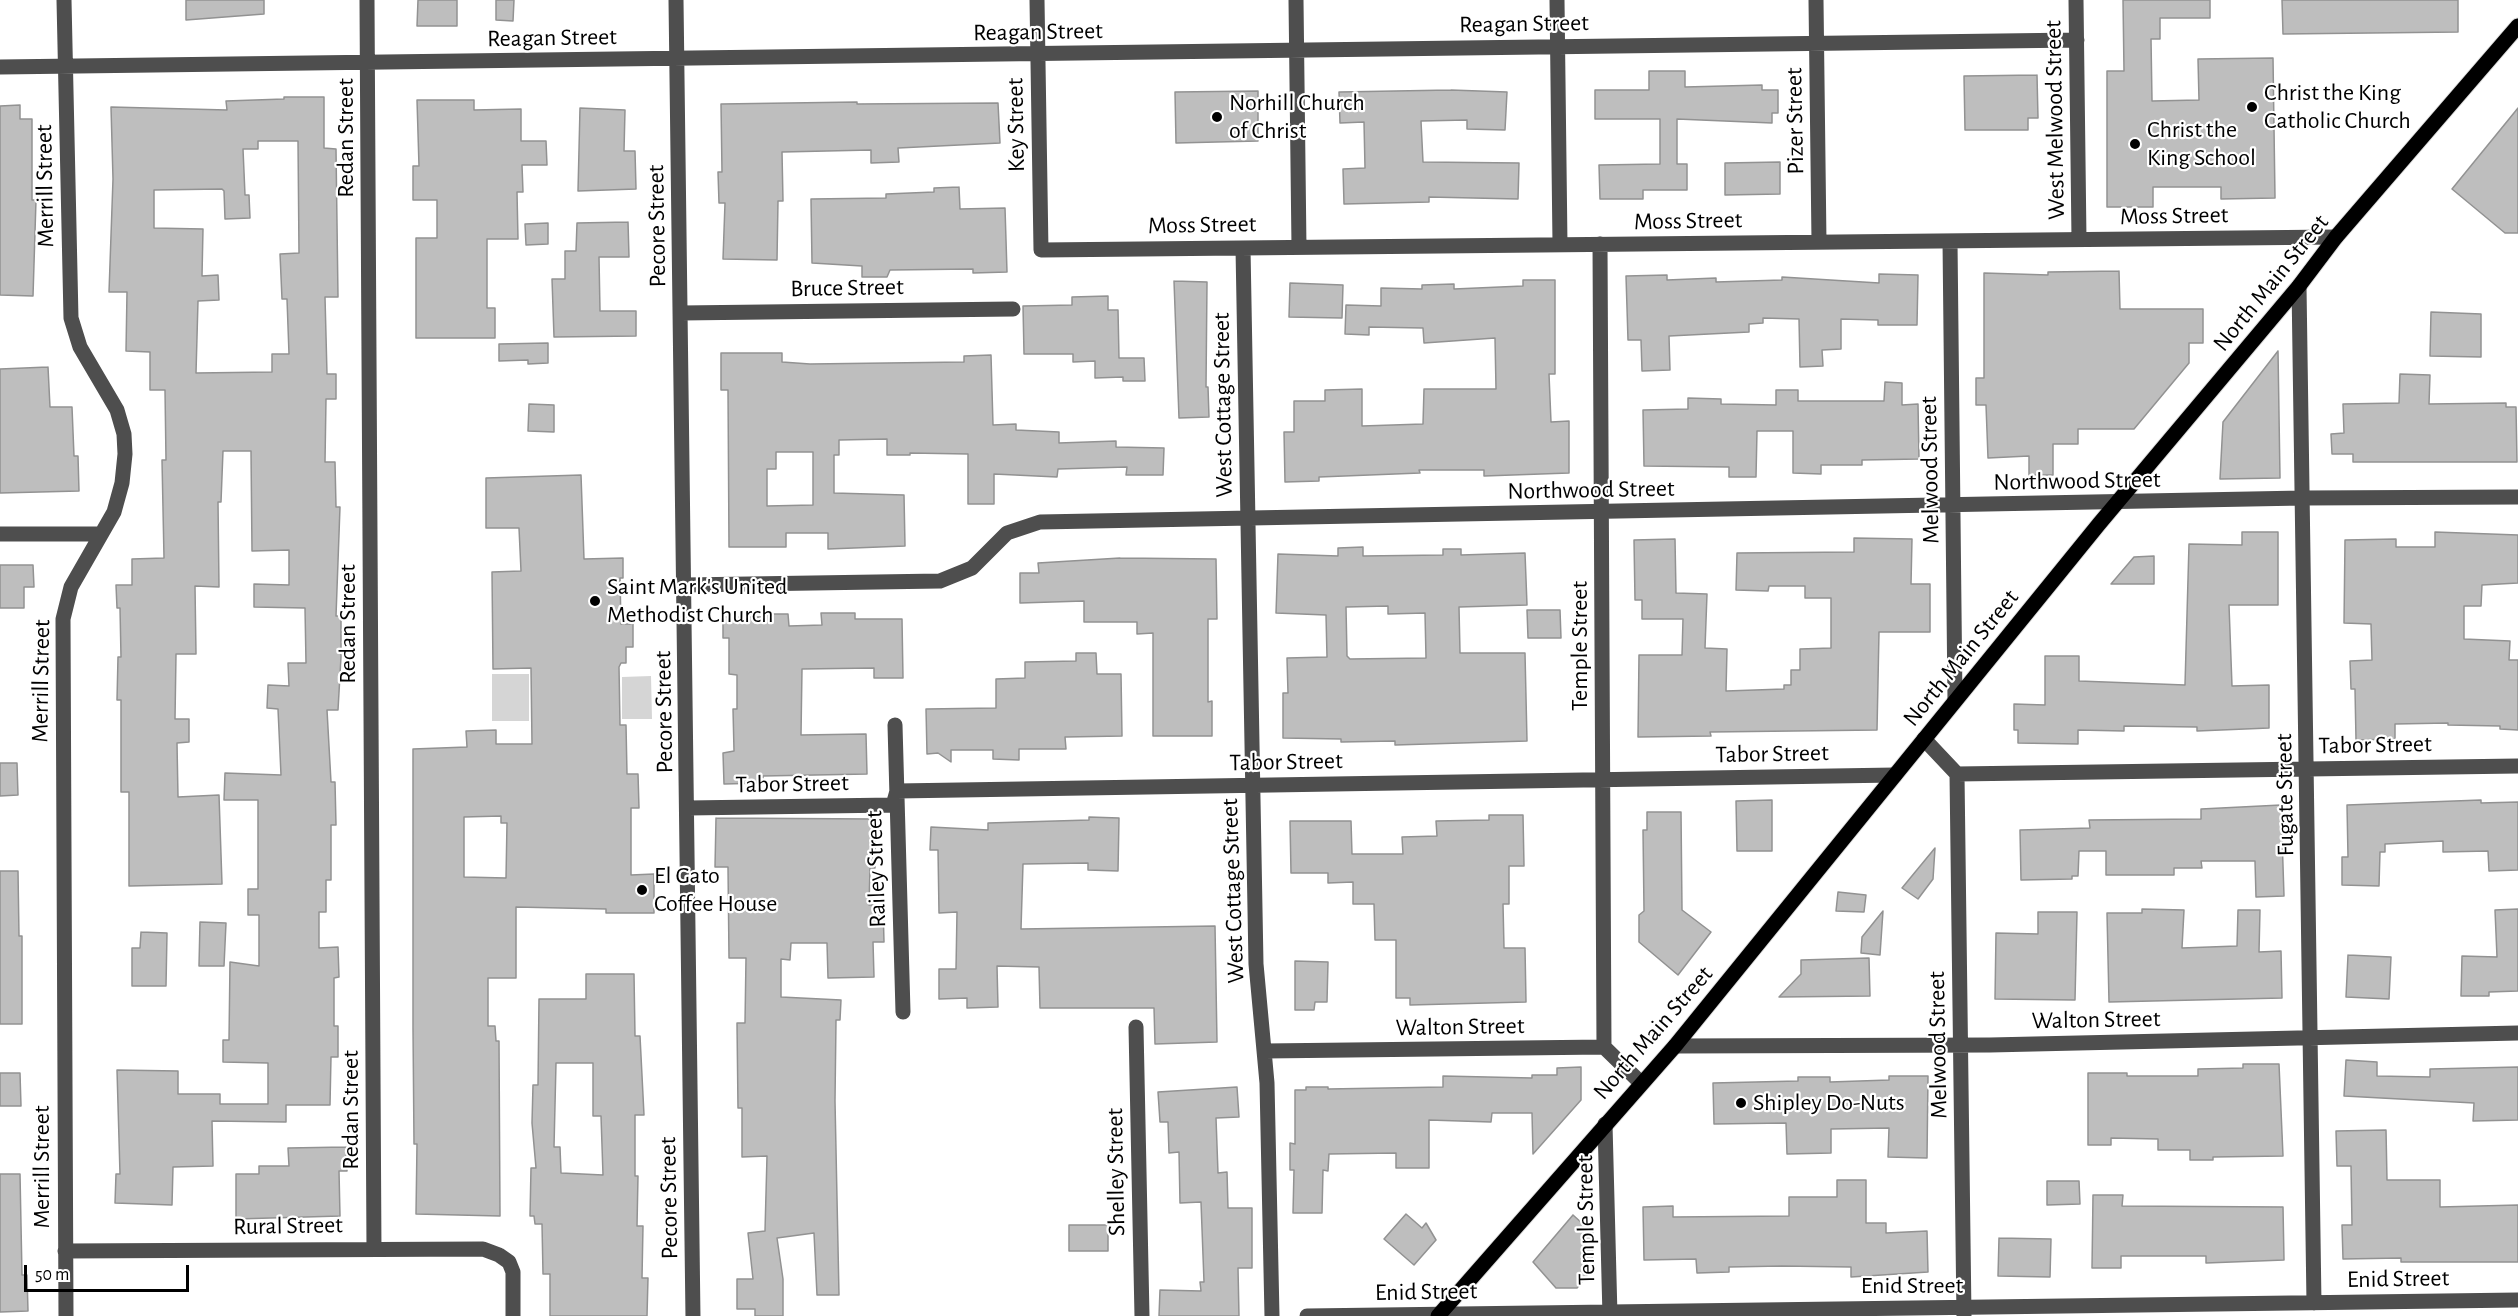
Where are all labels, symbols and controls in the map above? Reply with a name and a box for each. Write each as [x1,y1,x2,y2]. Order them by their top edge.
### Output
street label: Reagan Street [1459,8,1589,40]
street label: Reagan Street [973,16,1103,48]
street label: West Melwood Street [2039,20,2071,220]
street label: Reagan Street [487,22,617,54]
street label: Pizer Street [1780,67,1810,175]
street label: Redan Street [332,78,360,198]
street label: Key Street [1001,78,1031,172]
place label: Christ the King Catholic Church [2264,79,2411,135]
place label: Norhill Church of Christ [1229,89,1365,145]
marker: Christ the King Catholic Church [2245,100,2259,114]
marker: Norhill Church of Christ [1210,110,1224,124]
place label: Christ the King School [2147,116,2256,172]
street label: Merrill Street [30,124,60,248]
marker: Christ the King School [2128,137,2142,151]
street label: Pecore Street [642,164,672,288]
street label: Moss Street [2120,201,2228,231]
street label: Moss Street [1634,206,1742,236]
street label: North Main Street [2207,209,2335,357]
street label: Moss Street [1148,210,1256,240]
street label: Bruce Street [790,273,904,303]
street label: West Cottage Street [1207,312,1239,498]
street label: Melwood Street [1914,396,1946,544]
street label: Northwood Street [1993,465,2161,497]
street label: Northwood Street [1507,474,1675,506]
street label: Redan Street [334,564,362,684]
place label: Saint Mark's United Methodist Church [607,573,787,629]
street label: Temple Street [1566,581,1594,711]
street label: North Main Street [1897,584,2025,732]
marker: Saint Mark's United Methodist Church [588,594,602,608]
street label: Merrill Street [26,619,56,743]
street label: Pecore Street [649,650,679,774]
street label: Tabor Street [2318,730,2432,760]
street label: Fugate Street [2270,733,2300,857]
street label: Tabor Street [1715,739,1829,769]
street label: Tabor Street [1229,747,1343,777]
street label: Tabor Street [735,769,849,799]
street label: West Cottage Street [1215,798,1251,984]
street label: Railey Street [860,810,892,928]
place label: El Gato Coffee House [654,862,777,918]
marker: El Gato Coffee House [635,883,649,897]
street label: North Main Street [1587,960,1719,1106]
street label: Melwood Street [1922,971,1954,1119]
street label: Walton Street [2031,1004,2161,1036]
street label: Walton Street [1395,1011,1525,1043]
street label: Redan Street [337,1050,365,1170]
place label: Shipley Do-Nuts [1753,1089,1905,1117]
marker: Shipley Do-Nuts [1734,1096,1748,1110]
street label: Merrill Street [28,1105,56,1229]
street label: Shelley Street [1100,1108,1132,1236]
street label: Pecore Street [654,1136,684,1260]
street label: Temple Street [1570,1155,1602,1285]
street label: Rural Street [233,1211,343,1241]
scale bar [27,1253,192,1291]
street label: Enid Street [2347,1264,2449,1294]
text: 50 m [35,1266,69,1284]
street label: Enid Street [1861,1272,1963,1300]
street label: Enid Street [1375,1277,1477,1307]

